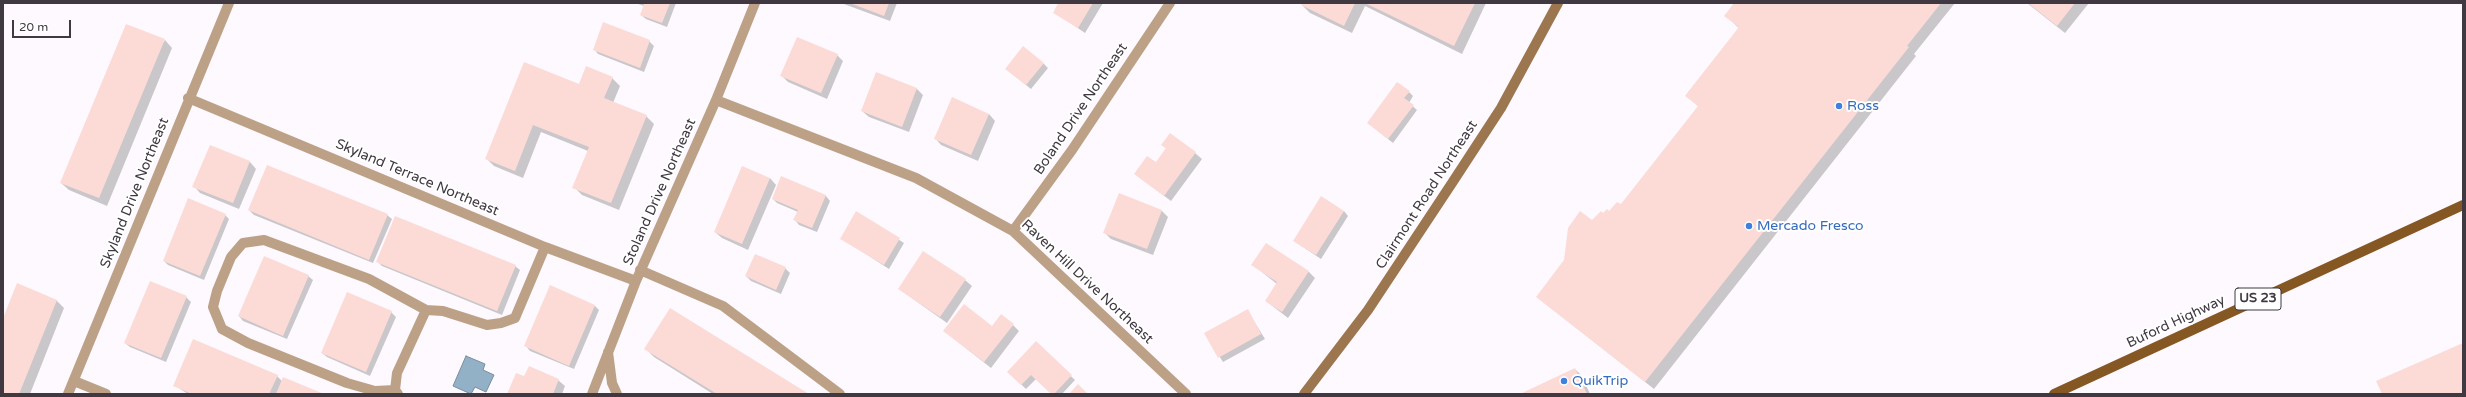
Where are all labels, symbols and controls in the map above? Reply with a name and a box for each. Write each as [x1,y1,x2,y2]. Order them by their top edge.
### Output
scale bar [14,12,73,38]
text: 20 m [19,20,48,34]
street label: Boland Drive Northeast [1031,40,1131,178]
place label: Ross [1847,98,1879,114]
marker: Ross [1834,101,1844,111]
street label: Skyland Drive Northeast [97,115,173,271]
street label: Stoland Drive Northeast [620,116,700,268]
street label: Clairmont Road Northeast [1373,117,1481,273]
street label: Skyland Terrace Northeast [333,136,501,220]
street label: Raven Hill Drive Northeast [1018,216,1156,348]
place label: Mercado Fresco [1757,218,1864,234]
marker: Mercado Fresco [1744,221,1754,231]
road number: US 23 [2235,288,2281,310]
street label: Buford Highway [2124,292,2228,352]
place label: QuikTrip [1572,373,1628,389]
marker: QuikTrip [1559,376,1569,386]

